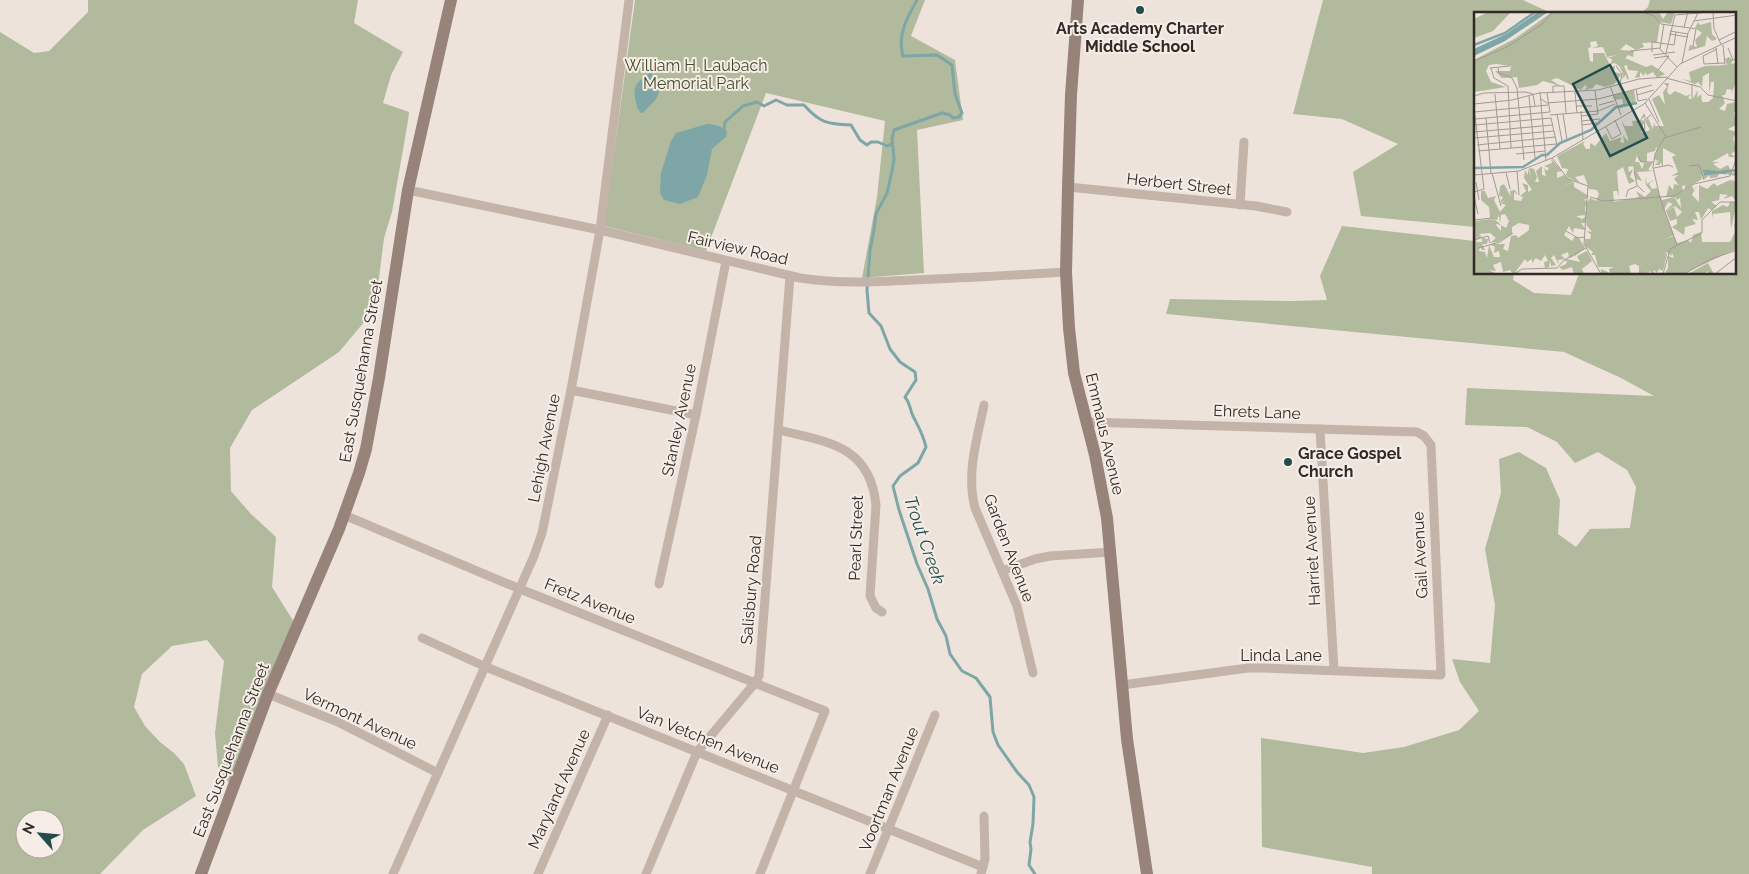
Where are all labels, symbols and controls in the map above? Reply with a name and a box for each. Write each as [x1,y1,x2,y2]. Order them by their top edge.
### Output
marker: Arts Academy Charter Middle School [1134,4,1146,16]
inset map [1474,12,1736,275]
place label: Arts Academy Charter Middle School [1056,19,1224,56]
park label: William H. Laubach Memorial Park [624,56,768,93]
street label: Herbert Street [1126,169,1233,199]
street label: Fairview Road [686,227,790,269]
street label: East Susquehanna Street [336,278,387,464]
street label: Stanley Avenue [658,362,700,478]
street label: Emmaus Avenue [1082,371,1128,497]
street label: Lehigh Avenue [524,392,564,504]
street label: Ehrets Lane [1213,401,1301,423]
place label: Grace Gospel Church [1298,444,1402,481]
marker: Grace Gospel Church [1282,456,1294,468]
street label: Garden Avenue [980,491,1038,605]
water label: Trout Creek [900,493,950,587]
street label: Pearl Street [845,494,867,581]
street label: Harriet Avenue [1300,496,1324,606]
street label: Gail Avenue [1408,511,1432,599]
street label: Salisbury Road [737,534,765,645]
street label: Fretz Avenue [542,574,638,628]
street label: Linda Lane [1240,646,1322,665]
street label: East Susquehanna Street [189,660,273,840]
street label: Vermont Avenue [300,684,420,754]
street label: Van Vetchen Avenue [634,703,782,777]
street label: Voortman Avenue [855,724,923,854]
street label: Maryland Avenue [524,726,594,852]
north arrow [15,809,65,859]
text: N [19,820,38,836]

